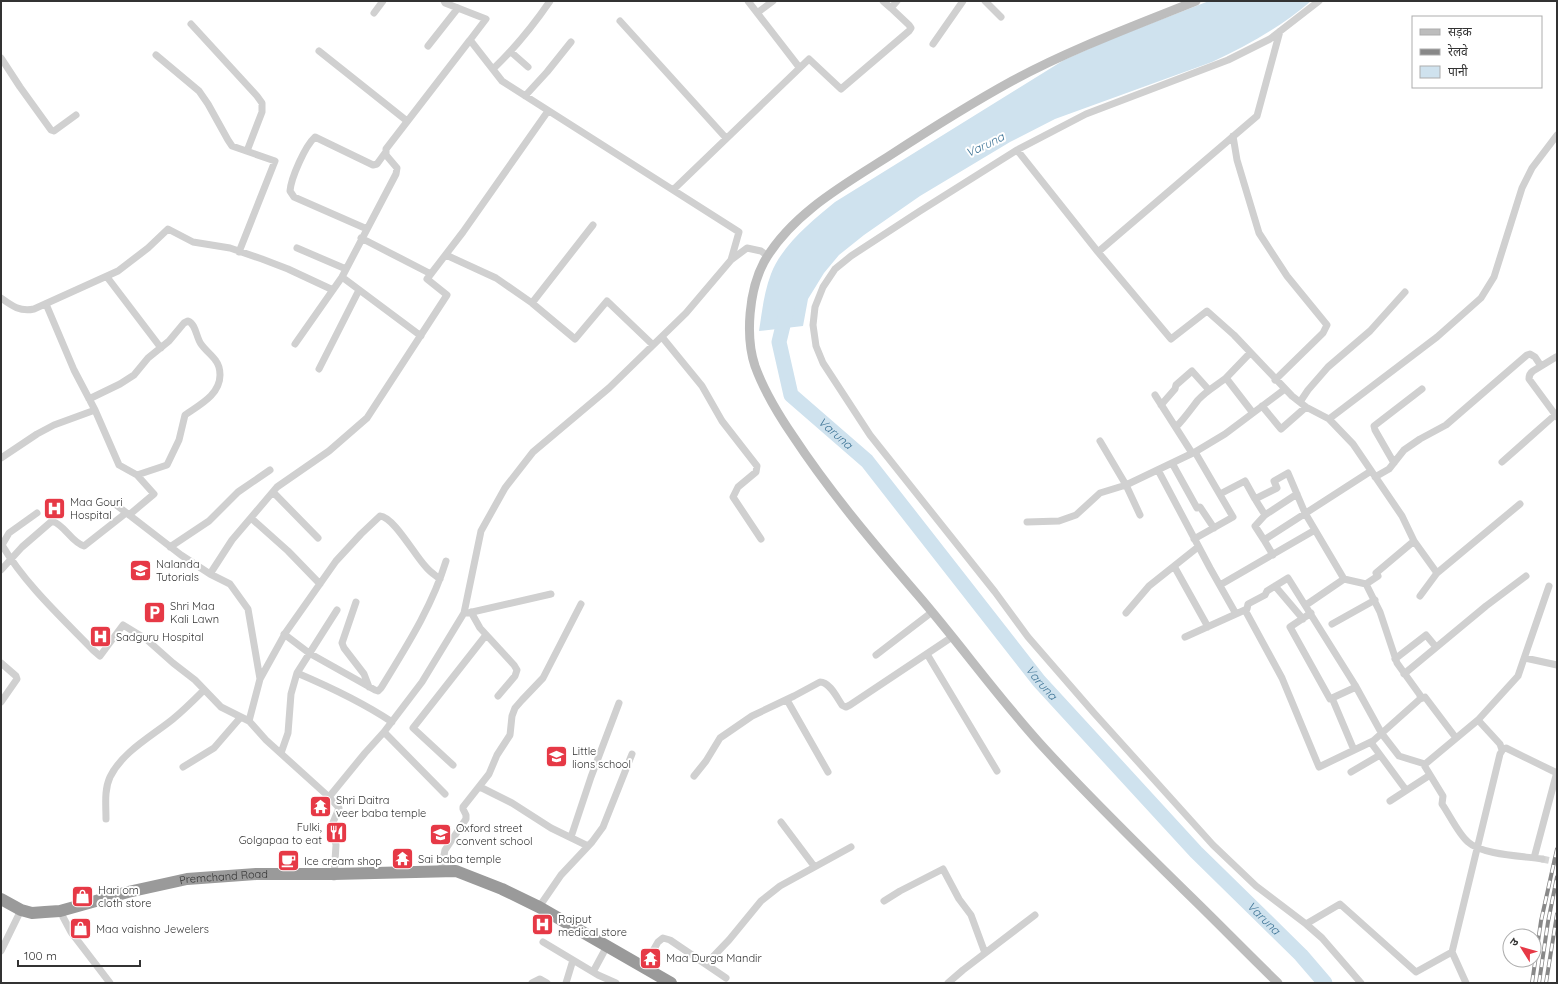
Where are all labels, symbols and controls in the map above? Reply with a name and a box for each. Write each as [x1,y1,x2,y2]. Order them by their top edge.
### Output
legend [1412,16,1542,88]
text: सड़क [1448,24,1473,39]
text: रेलवे [1448,44,1468,59]
text: पानी [1448,64,1469,79]
water label: Varuna [963,129,1007,160]
water label: Varuna [815,414,857,453]
hospital icon: Maa Gouri Hospital [41,495,67,521]
place label: Maa Gouri Hospital [70,495,123,522]
school or university icon: Nalanda Tutorials [127,557,153,583]
place label: Nalanda Tutorials [156,557,200,584]
parking icon: Shri Maa Kali Lawn [141,599,167,625]
place label: Shri Maa Kali Lawn [170,599,219,626]
hospital icon: Sadguru Hospital [87,624,113,650]
place label: Sadguru Hospital [116,630,204,644]
water label: Varuna [1023,662,1061,703]
school or university icon: Little lions school [543,744,569,770]
place label: Little lions school [572,744,631,771]
temple icon: Shri Daitra veer baba temple [308,793,334,819]
place label: Shri Daitra veer baba temple [336,793,426,820]
place label: Fulki, Golgapaa to eat [239,820,322,847]
restaurant icon: Fulki, Golgapaa to eat [324,820,350,846]
school or university icon: Oxford street convent school [427,821,453,847]
place label: Oxford street convent school [456,821,533,848]
temple icon: Sai baba temple [390,846,416,872]
cafe icon: Ice cream shop [276,848,302,874]
place label: Sai baba temple [418,852,501,866]
place label: Ice cream shop [304,854,382,868]
street label: Premchand Road [178,867,268,887]
shop icon: Hari om cloth store [70,883,96,909]
place label: Hari om cloth store [98,883,151,910]
water label: Varuna [1244,898,1284,938]
hospital icon: Rajput medical store [530,912,556,938]
place label: Rajput medical store [558,912,627,939]
shop icon: Maa vaishno Jewelers [68,916,94,942]
place label: Maa vaishno Jewelers [96,922,209,936]
north arrow [1502,928,1542,968]
text: उ [1506,935,1522,949]
scale bar [18,942,140,968]
temple icon: Maa Durga Mandir [638,945,664,971]
text: 100 m [24,948,57,963]
place label: Maa Durga Mandir [666,951,762,965]

